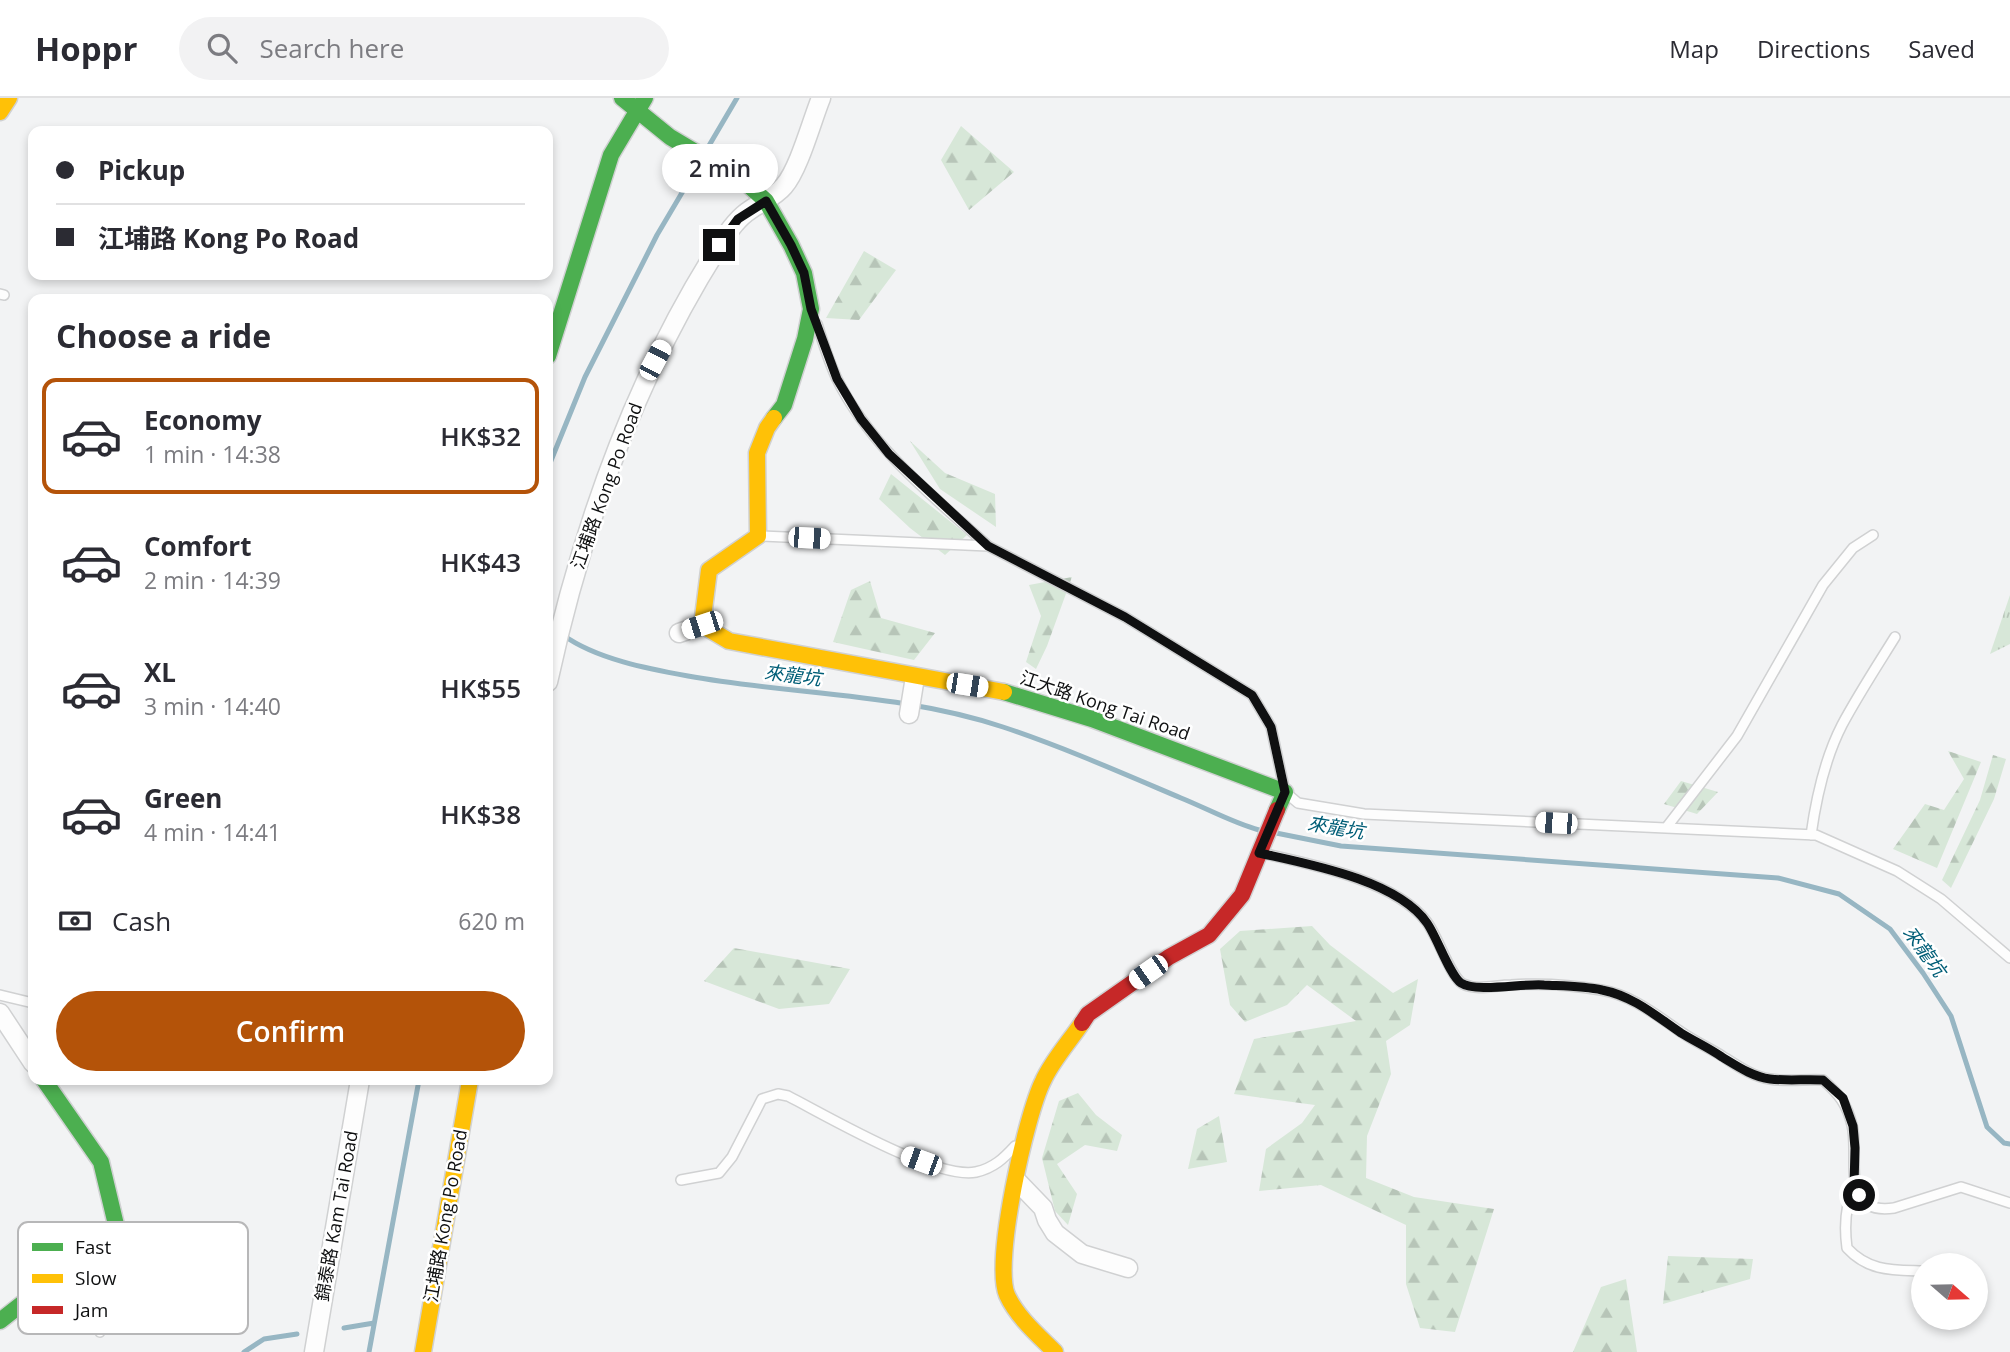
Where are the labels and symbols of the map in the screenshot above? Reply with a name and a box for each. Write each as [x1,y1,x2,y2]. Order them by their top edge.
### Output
callout: 2 min [661,144,777,192]
route end [703,229,735,261]
car [636,337,675,383]
street label: 江埔路 Kong Po Road [565,399,647,572]
car [788,526,831,550]
car [679,609,726,641]
water label: 來龍坑 [763,659,826,692]
street label: 江大路 Kong Tai Road [1017,665,1193,745]
car [945,671,990,699]
water label: 來龍坑 [1306,810,1369,845]
car [1535,811,1578,835]
water label: 來龍坑 [1898,920,1954,984]
car [1125,951,1172,993]
street label: 江埔路 Kong Po Road [418,1127,472,1304]
street label: 錦泰路 Kam Tai Road [309,1128,363,1303]
car [898,1144,945,1178]
route start [1843,1179,1875,1211]
legend [18,1222,248,1334]
text: Fast [75,1234,111,1260]
north arrow [1911,1253,1988,1330]
text: Slow [75,1265,117,1291]
text: Jam [73,1297,108,1323]

